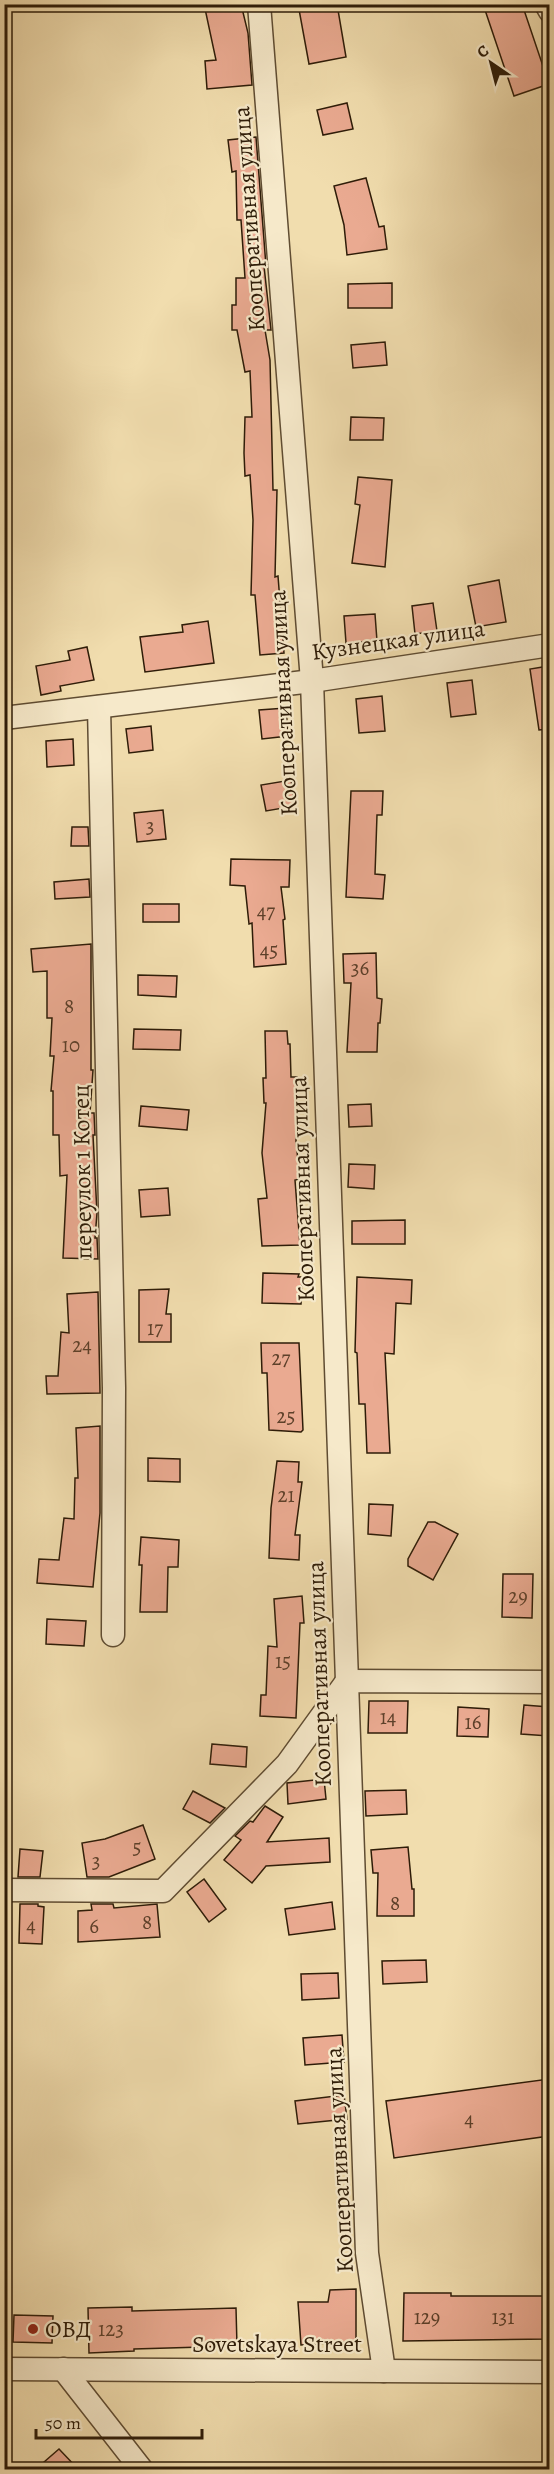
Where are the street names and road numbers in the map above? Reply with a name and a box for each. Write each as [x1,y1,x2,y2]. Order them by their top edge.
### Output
street label: Кооперативная улица [225,105,273,333]
street label: Кооперативная улица [261,589,305,817]
street label: Кузнецкая улица [309,612,487,668]
street label: Кооперативная улица [282,1076,322,1302]
street label: переулок 1 Котец [64,1084,100,1260]
street label: Кооперативная улица [299,1561,339,1787]
street label: Кооперативная улица [317,2046,361,2274]
street label: Sovetskaya Street [192,2328,362,2360]

